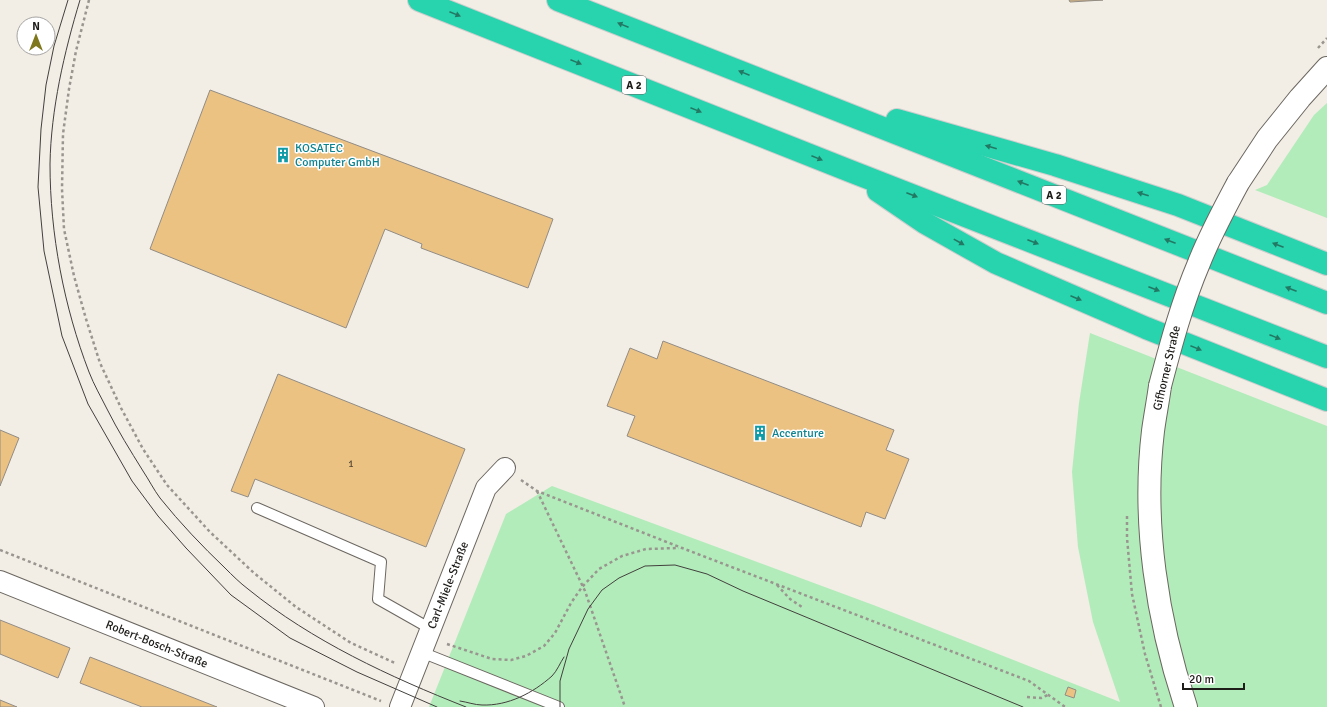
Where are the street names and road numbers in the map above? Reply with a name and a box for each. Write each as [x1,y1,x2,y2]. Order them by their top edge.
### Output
road number: A 2 [622,76,646,94]
road number: A 2 [1042,186,1066,204]
street label: Gifhorner Straße [1150,324,1184,412]
street label: Carl-Miele-Straße [424,539,472,631]
street label: Robert-Bosch-Straße [104,617,210,671]

